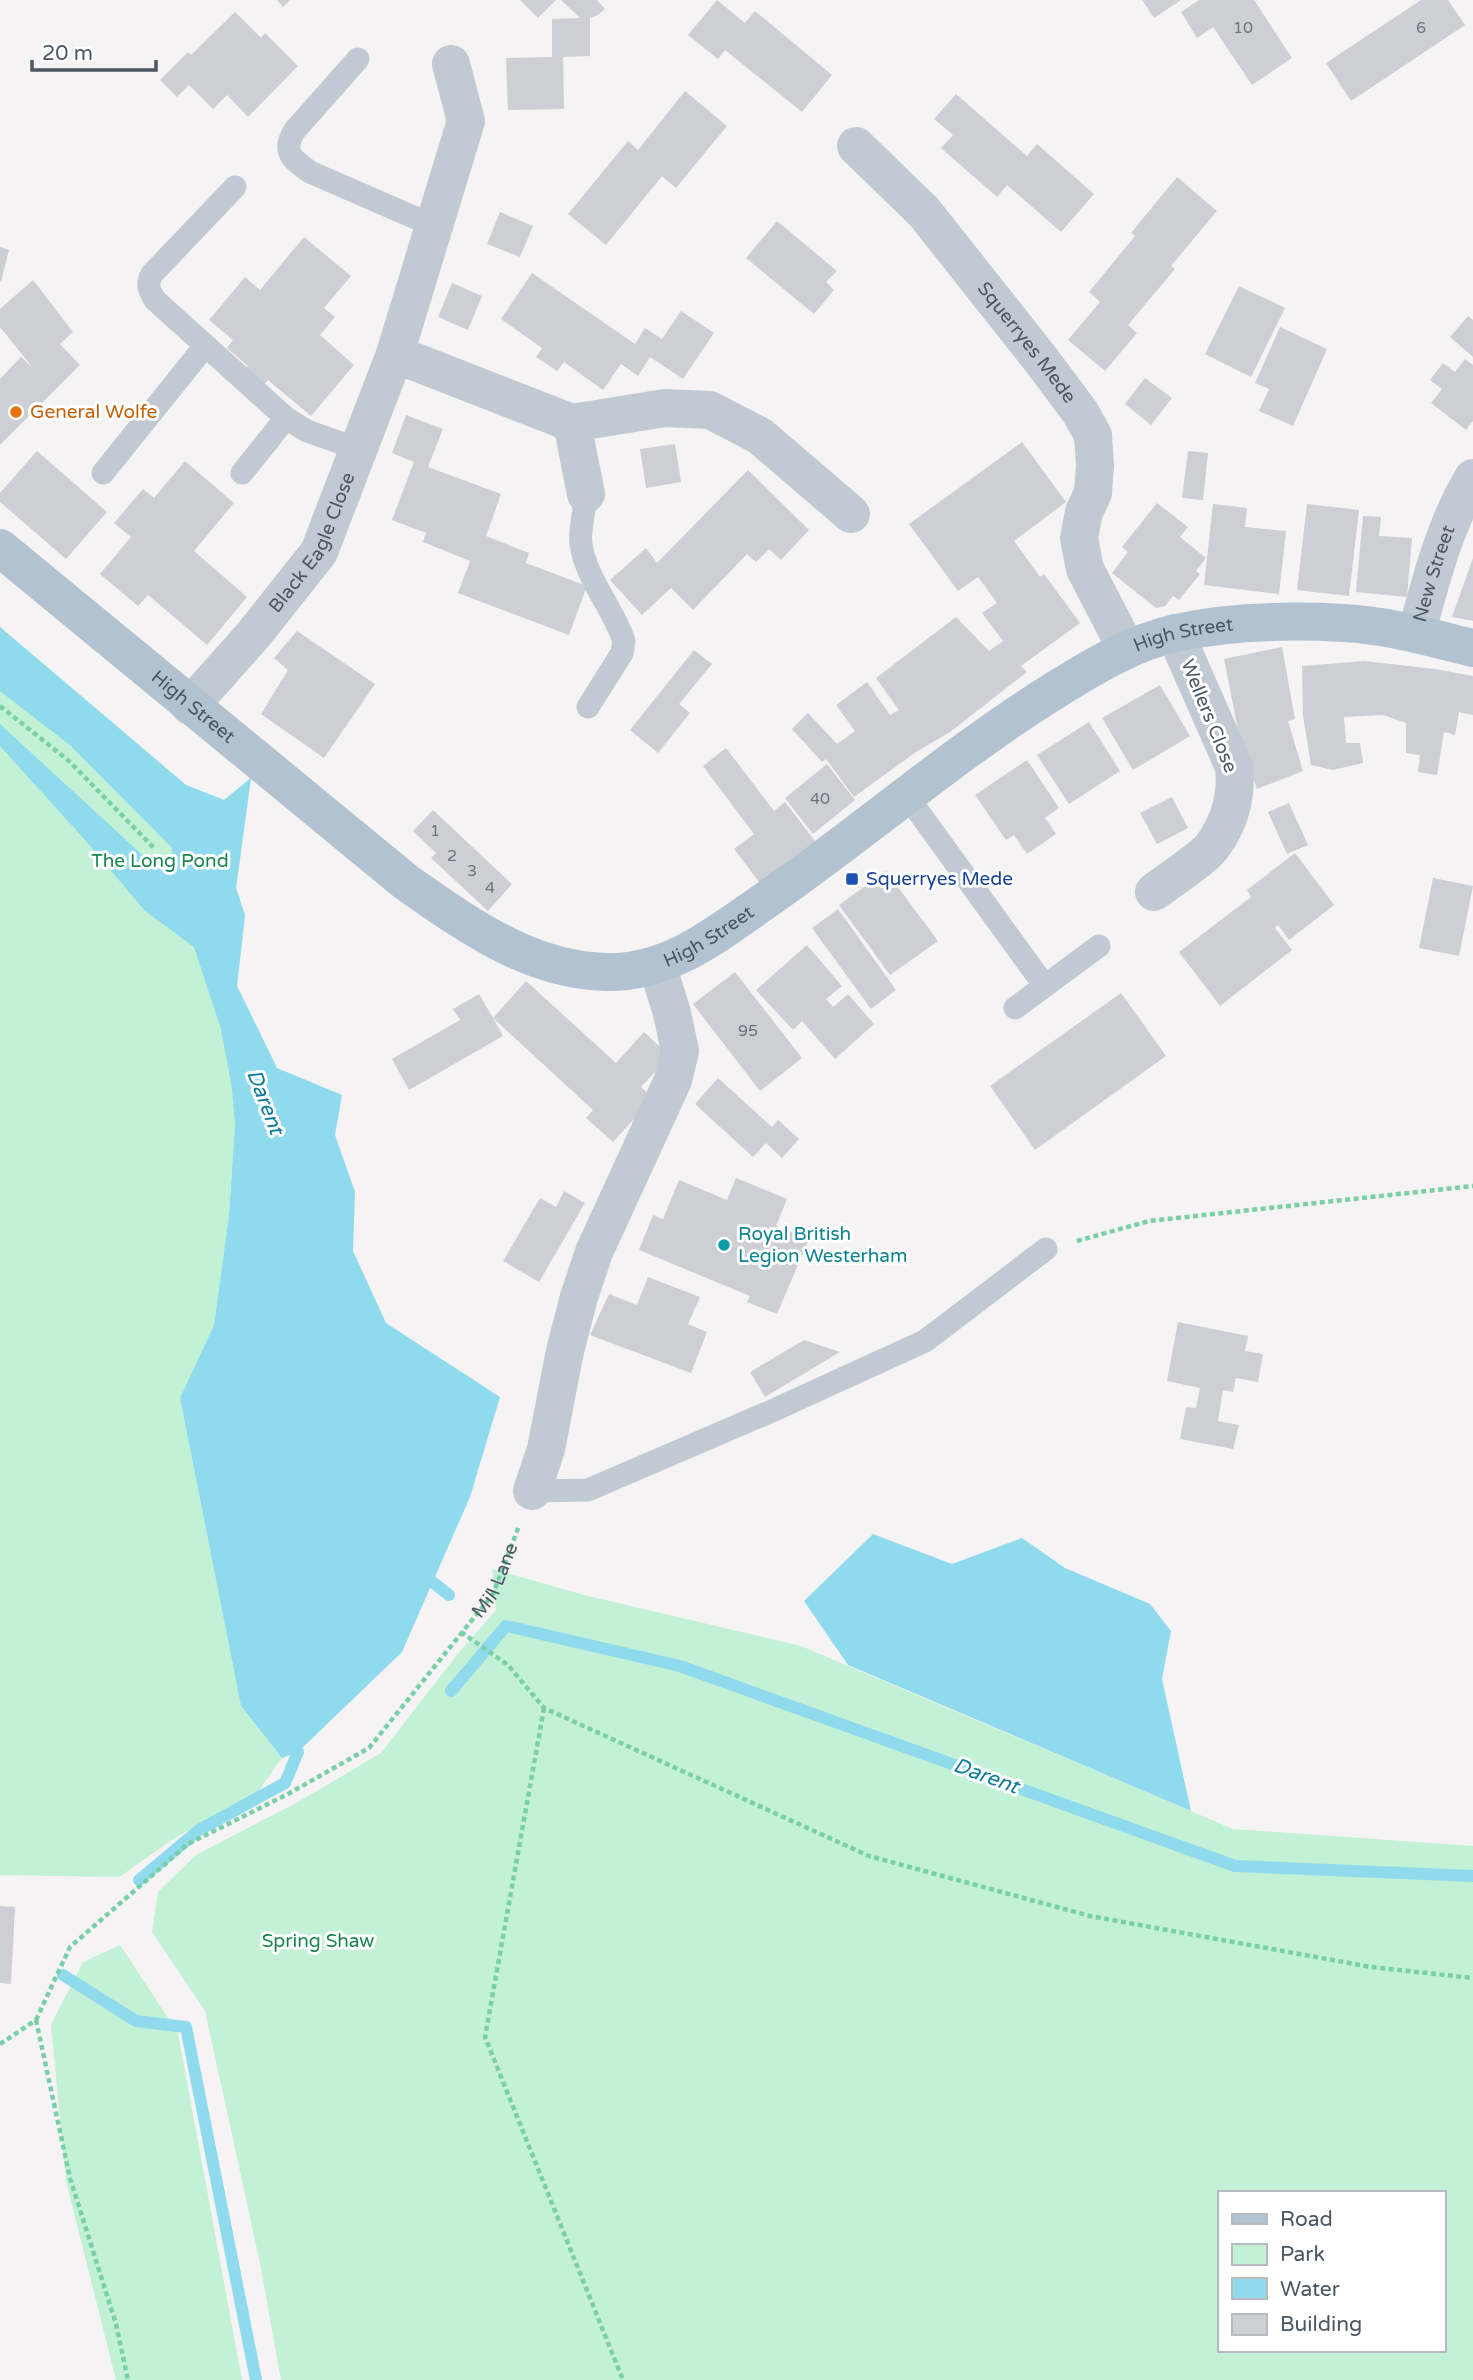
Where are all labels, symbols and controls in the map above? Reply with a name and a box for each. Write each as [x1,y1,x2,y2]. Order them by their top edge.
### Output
house number: 10 [1233,18,1253,38]
house number: 6 [1416,18,1426,38]
scale bar [32,28,156,72]
text: 20 m [42,41,93,66]
street label: Squerryes Mede [973,278,1081,407]
place label: General Wolfe [30,401,157,423]
marker: General Wolfe [8,404,24,420]
street label: Black Eagle Close [264,469,359,617]
street label: New Street [1409,522,1460,624]
street label: High Street [1130,613,1234,657]
street label: Wellers Close [1176,656,1242,776]
street label: High Street [147,666,239,748]
house number: 40 [810,789,830,809]
house number: 1 [430,821,440,841]
house number: 2 [447,846,457,866]
park label: The Long Pond [91,850,229,872]
house number: 3 [467,861,477,881]
place label: Squerryes Mede [866,868,1013,890]
marker: Squerryes Mede [844,871,860,887]
house number: 4 [485,878,495,898]
street label: High Street [660,901,758,972]
house number: 95 [738,1021,758,1041]
water label: Darent [241,1066,289,1140]
place label: Royal British Legion Westerham [738,1223,907,1267]
marker: Royal British Legion Westerham [716,1237,732,1253]
street label: Mill Lane [467,1540,522,1622]
water label: Darent [950,1753,1024,1800]
park label: Spring Shaw [262,1930,374,1952]
legend [1218,2191,1445,2352]
text: Road [1280,2207,1333,2232]
text: Park [1280,2242,1325,2267]
text: Water [1280,2277,1340,2302]
text: Building [1280,2312,1362,2337]

